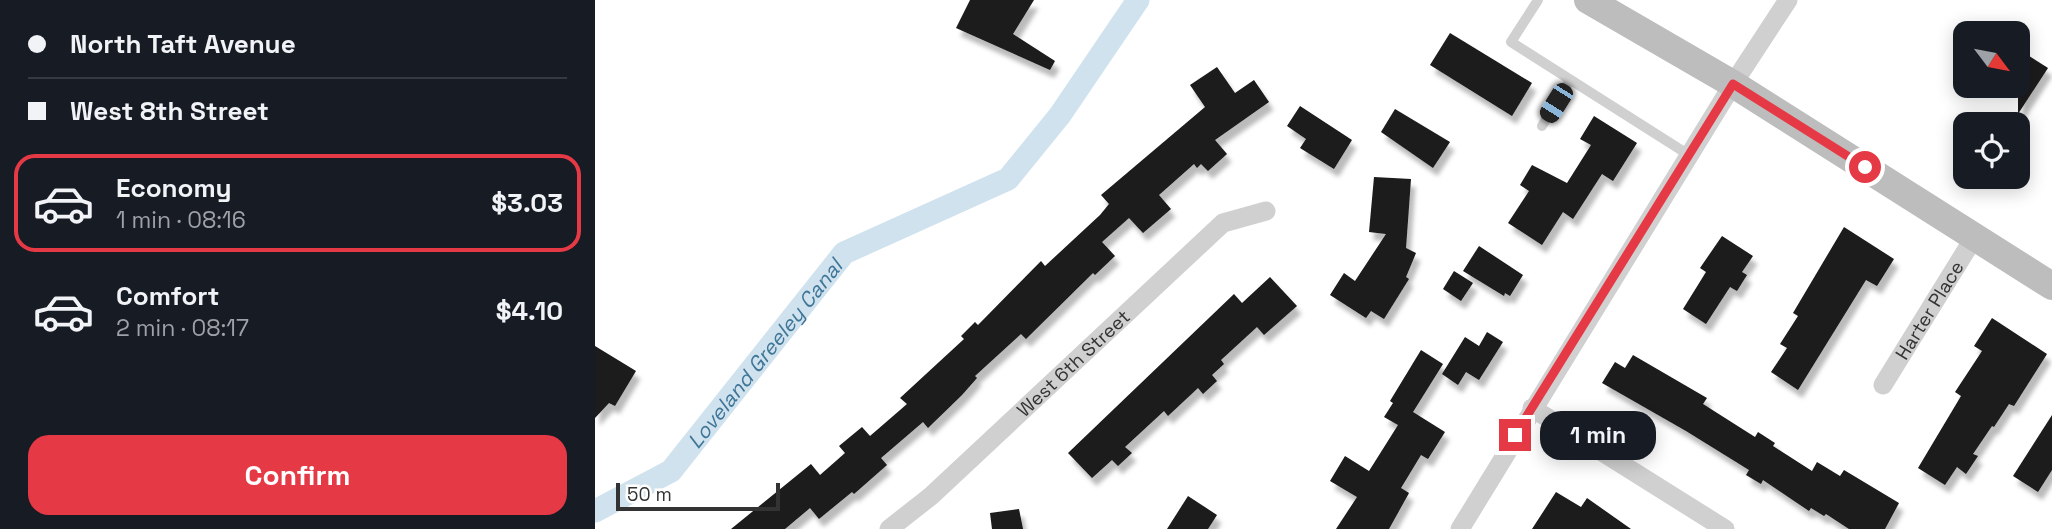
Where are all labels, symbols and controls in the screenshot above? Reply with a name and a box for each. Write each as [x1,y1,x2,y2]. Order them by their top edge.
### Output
north arrow [1953,21,2030,98]
map controls [1953,21,2030,189]
text: North Taft Avenue [70,27,296,61]
car [1536,80,1577,126]
text: West 8th Street [70,94,269,128]
button: locate [1953,112,2030,189]
route start [1849,151,1881,183]
text: Economy [116,171,232,205]
icon: car [32,172,95,235]
text: $3.03 [491,186,563,220]
text: 1 min · 08:16 [116,205,246,235]
water label: Loveland Greeley Canal [681,251,849,454]
street label: Harter Place [1889,256,1969,364]
text: Comfort [116,279,219,313]
icon: car [32,280,95,343]
text: $4.10 [496,294,563,328]
street label: West 6th Street [1011,304,1135,422]
text: 2 min · 08:17 [116,313,249,343]
callout: 1 min [1539,410,1655,460]
route end [1499,419,1531,451]
text: 1 min [1570,420,1626,450]
button: Confirm [28,435,567,515]
scale bar [616,480,781,512]
text: 50 m [627,482,672,507]

